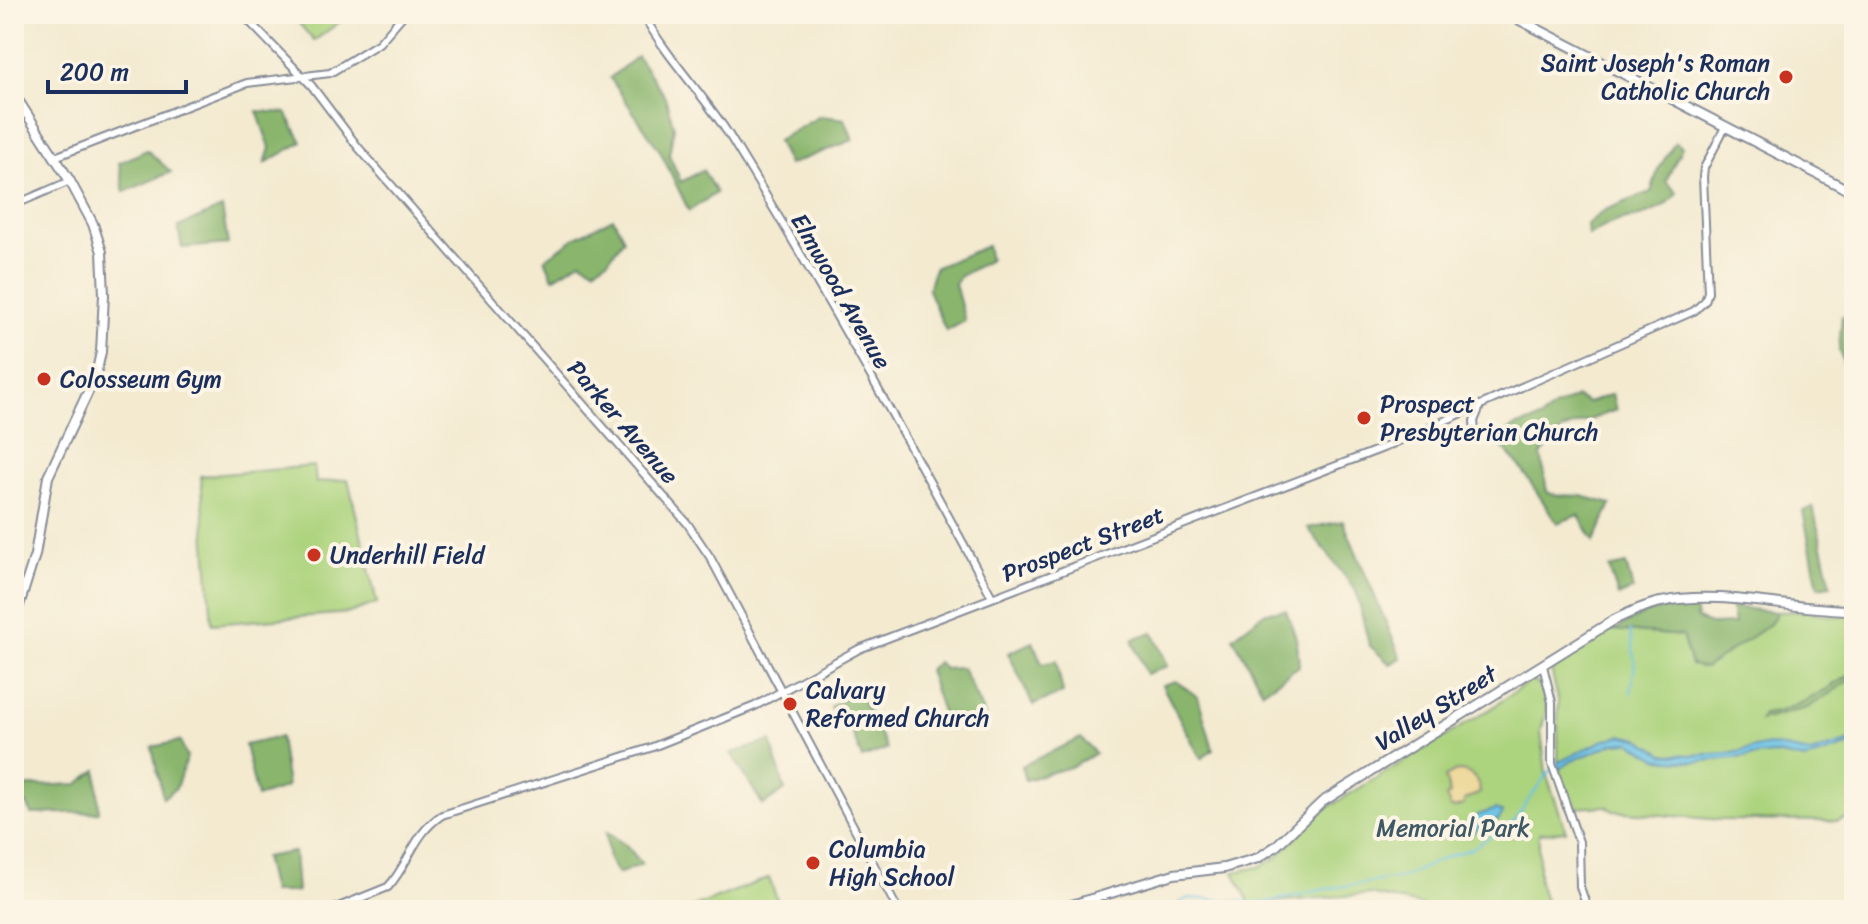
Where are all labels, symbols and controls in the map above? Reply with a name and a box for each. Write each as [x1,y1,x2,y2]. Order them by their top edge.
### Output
place label: Saint Joseph's Roman Catholic Church [1541,42,1770,112]
scale bar [48,44,186,94]
text: 200 m [60,51,129,93]
marker: Saint Joseph's Roman Catholic Church [1777,68,1795,86]
street label: Elmwood Avenue [779,205,903,377]
street label: Parker Avenue [557,350,689,494]
place label: Colosseum Gym [60,358,222,400]
marker: Colosseum Gym [35,370,53,388]
place label: Prospect Presbyterian Church [1380,383,1598,453]
marker: Prospect Presbyterian Church [1355,409,1373,427]
street label: Prospect Street [996,494,1170,594]
place label: Underhill Field [330,534,486,576]
marker: Underhill Field [305,546,323,564]
street label: Valley Street [1366,653,1507,762]
place label: Calvary Reformed Church [806,669,989,739]
marker: Calvary Reformed Church [781,695,799,713]
park label: Memorial Park [1376,807,1530,849]
place label: Columbia High School [829,828,956,898]
marker: Columbia High School [804,854,822,872]

